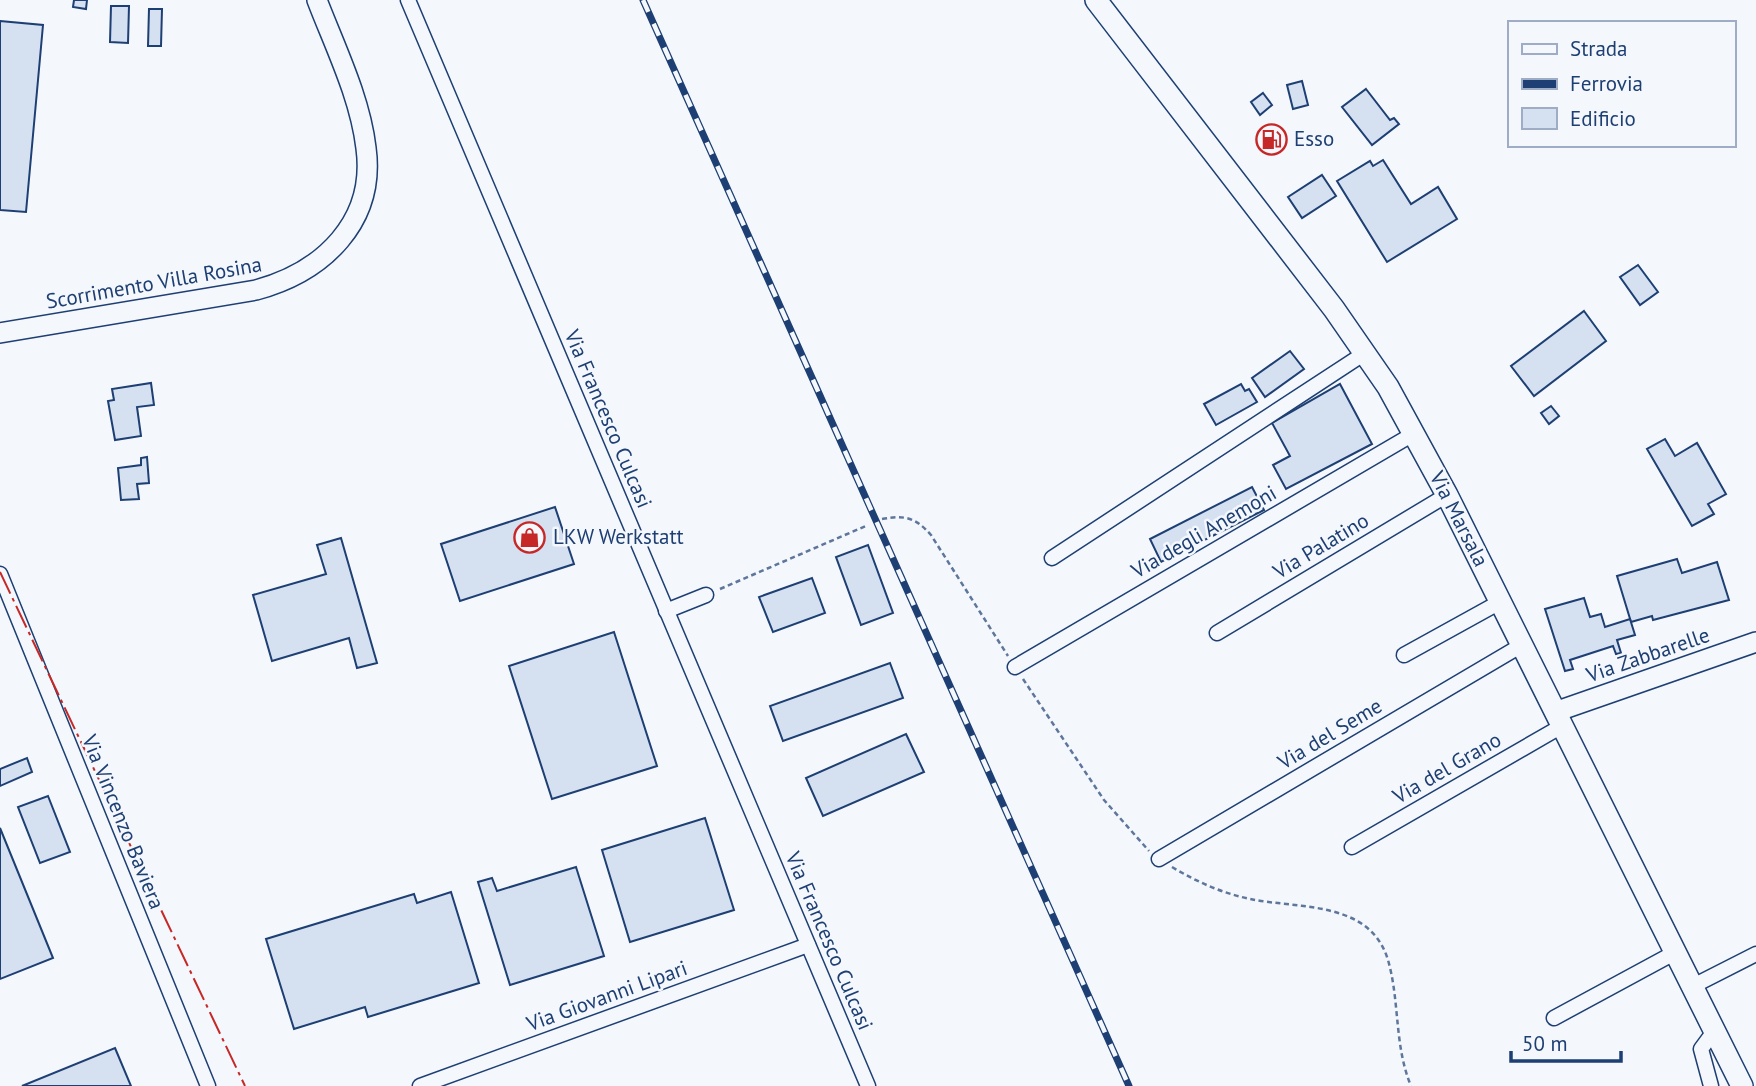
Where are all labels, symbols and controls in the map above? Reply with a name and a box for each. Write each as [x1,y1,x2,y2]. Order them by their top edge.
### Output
legend [1508,21,1735,147]
text: Strada [1570,35,1628,62]
text: Ferrovia [1570,70,1643,97]
text: Edificio [1570,105,1636,132]
fuel station icon: Esso [1254,122,1288,156]
place label: Esso [1294,125,1334,152]
street label: Scorrimento Villa Rosina [44,250,264,315]
street label: Via Francesco Culcasi [558,325,658,512]
street label: Via Marsala [1423,466,1495,571]
street label: Via degli Anemoni [1125,479,1281,585]
street label: Via Palatino [1267,506,1374,585]
shop icon: LKW Werkstatt [513,520,547,554]
place label: LKW Werkstatt [553,523,684,550]
street label: Via Zabbarelle [1582,621,1713,689]
street label: Via del Seme [1272,692,1387,776]
street label: Via del Grano [1387,726,1506,810]
street label: Via Vincenzo Baviera [76,730,171,913]
street label: Via Francesco Culcasi [779,847,879,1034]
street label: Via Giovanni Lipari [522,954,691,1037]
scale bar [1511,1020,1621,1064]
text: 50 m [1522,1030,1568,1057]

